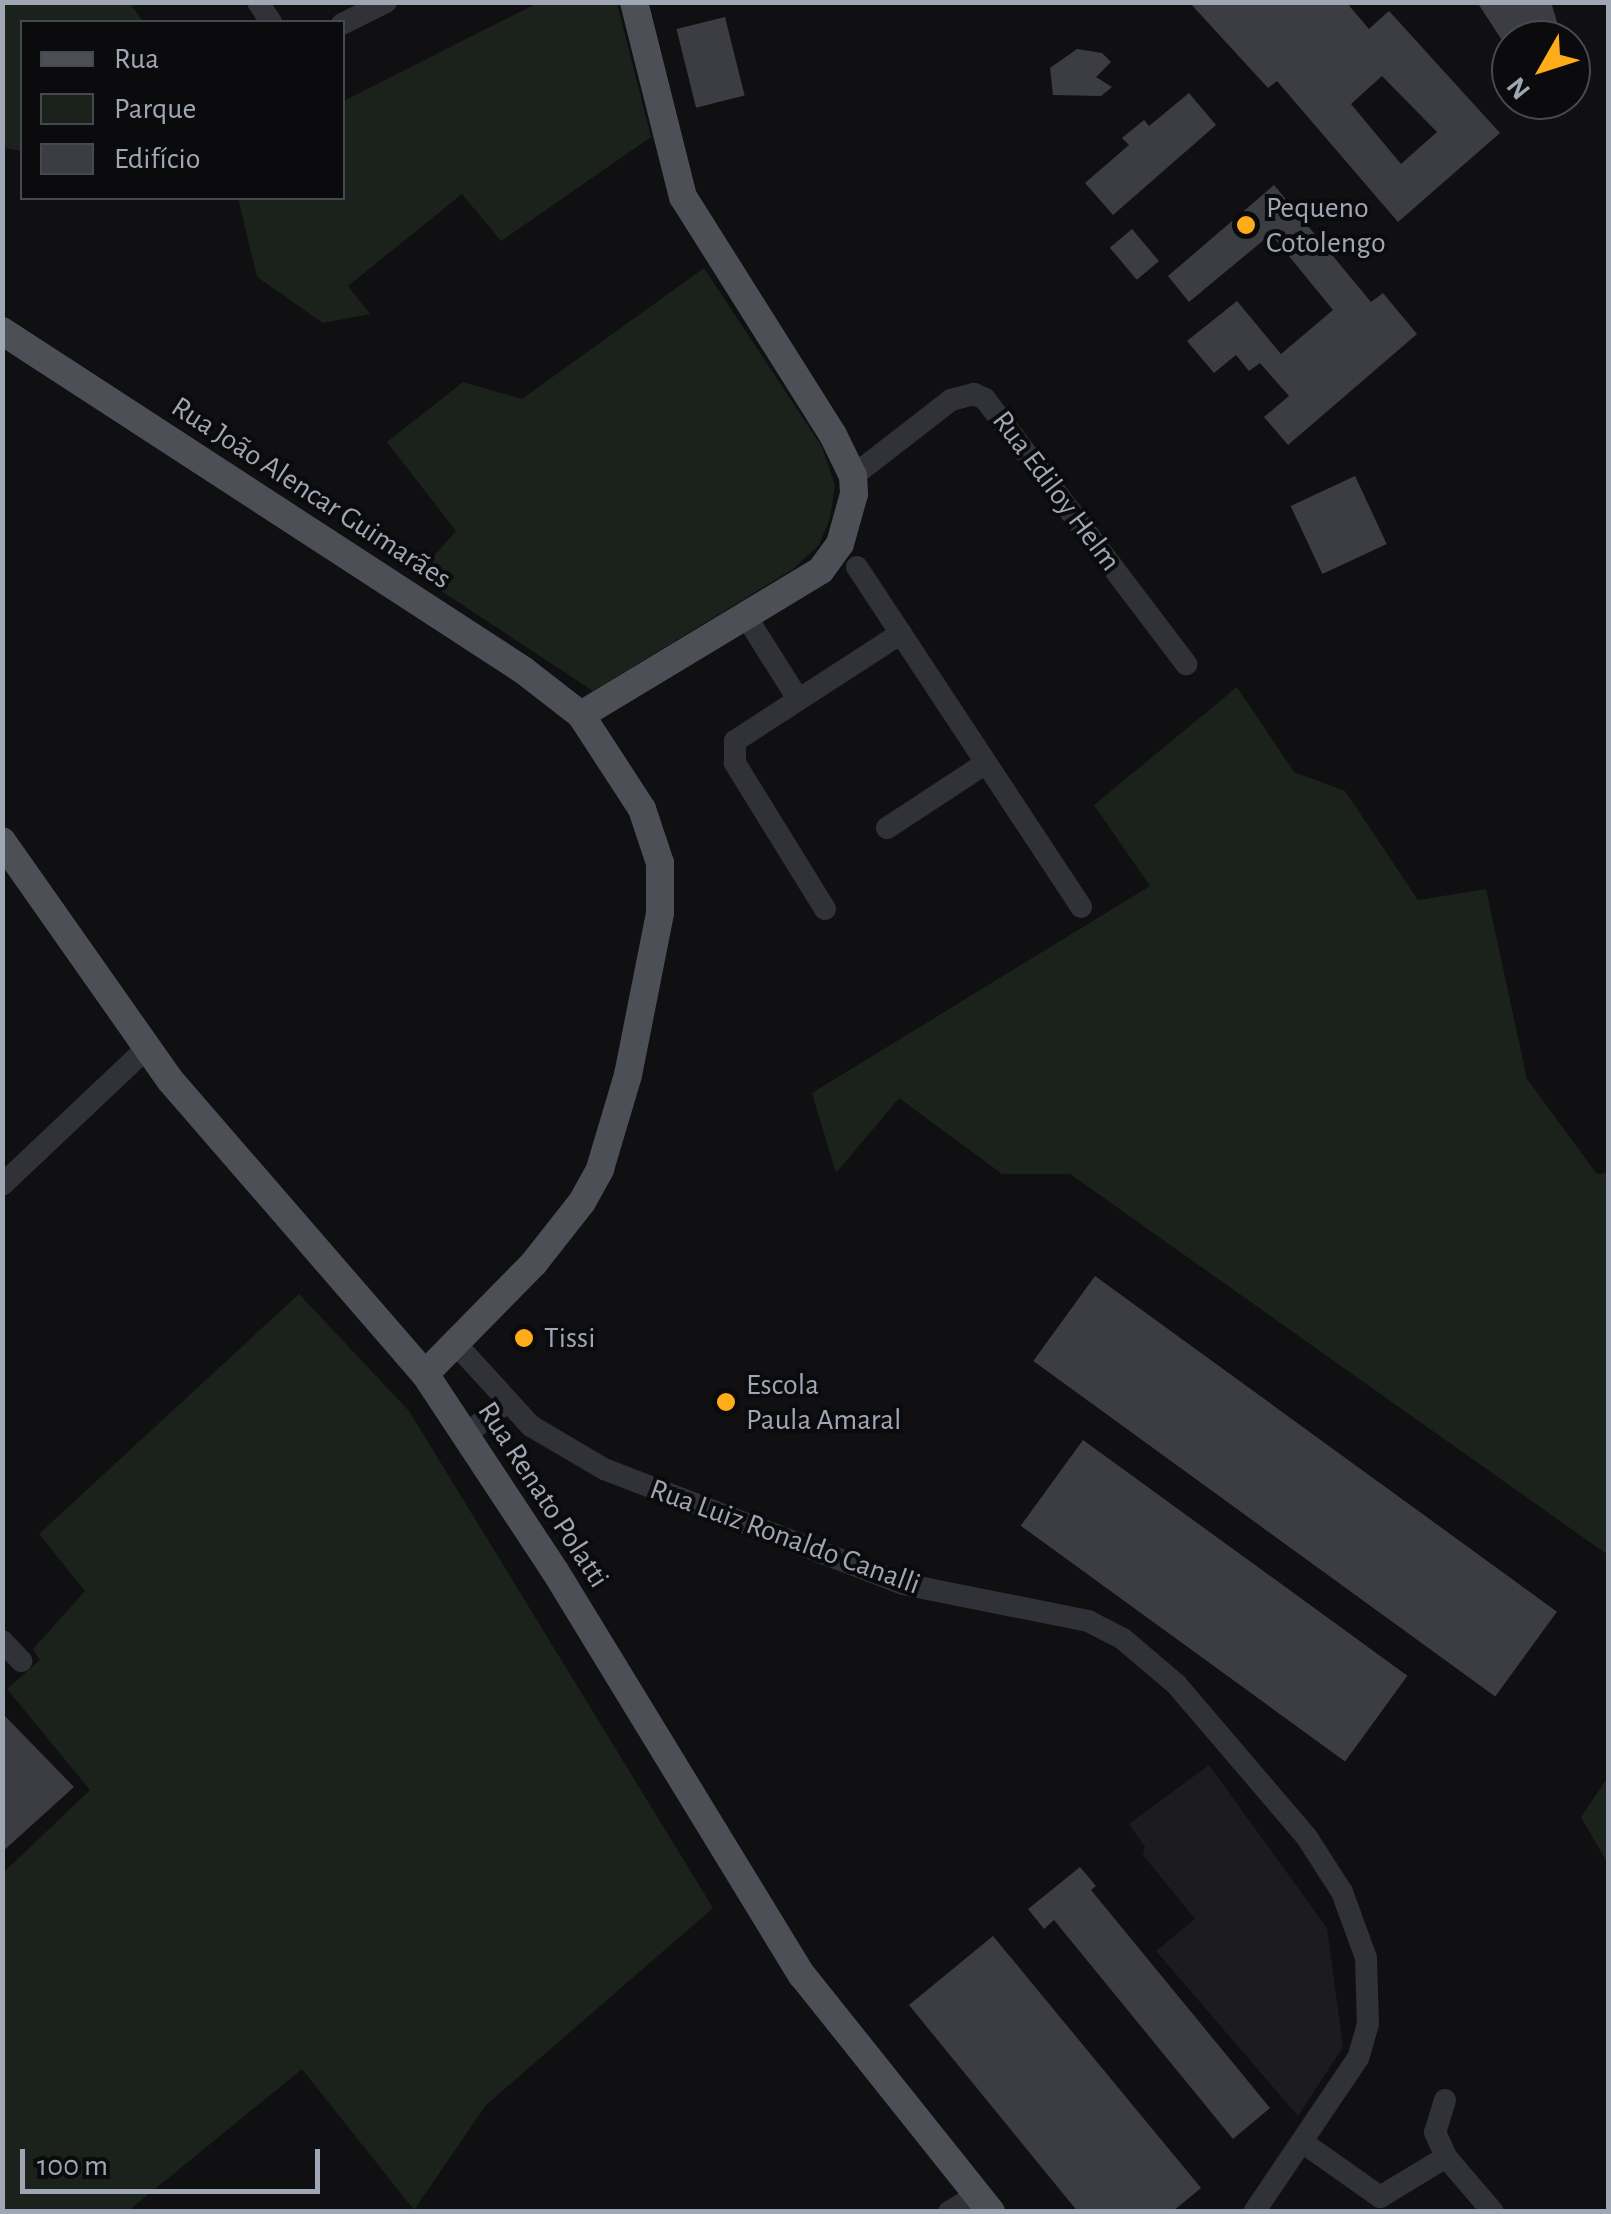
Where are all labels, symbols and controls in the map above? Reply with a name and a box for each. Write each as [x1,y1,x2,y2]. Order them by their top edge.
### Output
legend [20,20,345,200]
north arrow [1491,20,1591,120]
text: Rua [114,44,159,74]
text: N [1502,71,1536,104]
text: Parque [114,94,196,124]
text: Edifício [114,144,200,174]
place label: Pequeno Cotolengo [1266,190,1386,260]
marker: Pequeno Cotolengo [1235,214,1257,236]
street label: Rua João Alencar Guimarães [164,389,458,597]
street label: Rua Ediloy Helm [984,404,1128,578]
place label: Tissi [544,1320,595,1356]
marker: Tissi [513,1327,535,1349]
place label: Escola Paula Amaral [746,1367,901,1438]
marker: Escola Paula Amaral [715,1391,737,1413]
street label: Rua Renato Polatti [469,1395,617,1595]
street label: Rua Luiz Ronaldo Canalli [645,1471,925,1603]
scale bar [25,2129,325,2191]
text: 100 m [37,2151,108,2181]

